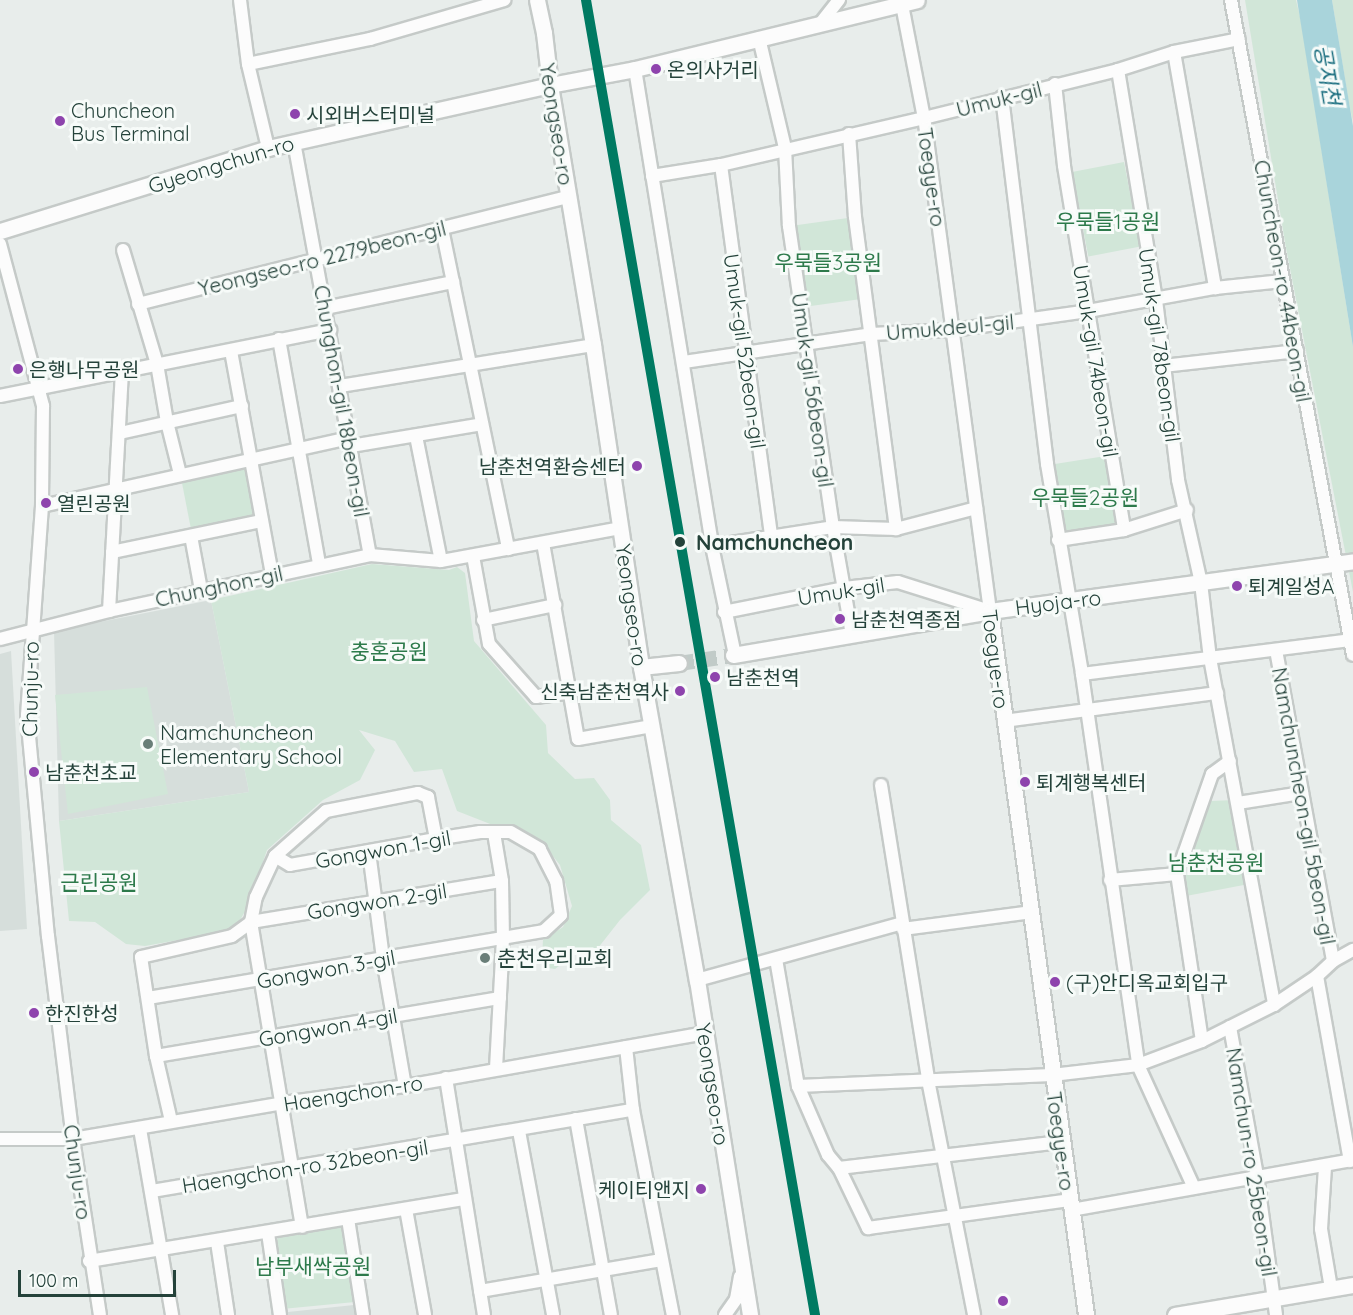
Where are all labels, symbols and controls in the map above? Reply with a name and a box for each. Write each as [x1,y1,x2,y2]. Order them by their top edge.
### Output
water label: 공지천 [1309,43,1345,107]
place label: 온의사거리 [667,57,759,81]
street label: Yeongseo-ro [535,61,579,187]
marker: 온의사거리 [650,63,662,75]
street label: Umuk-gil [953,76,1045,122]
place label: Chuncheon Bus Terminal [71,98,190,145]
place label: 시외버스터미널 [306,102,435,126]
marker: 시외버스터미널 [289,108,301,120]
marker: Chuncheon Bus Terminal [54,115,66,127]
street label: Toegye-ro [913,126,951,228]
street label: Gyeongchun-ro [145,130,297,198]
street label: Chuncheon-ro 44beon-gil [1249,158,1317,404]
park label: 우묵들1공원 [1056,208,1160,234]
street label: Yeongseo-ro 2279beon-gil [195,215,449,301]
street label: Umuk-gil 78beon-gil [1134,246,1186,444]
park label: 우묵들3공원 [774,249,882,275]
street label: Umuk-gil 52beon-gil [719,252,771,450]
street label: Umuk-gil 74beon-gil [1068,263,1124,459]
street label: Chunghon-gil 18beon-gil [309,283,375,519]
street label: Umuk-gil 56beon-gil [787,291,839,489]
street label: Umukdeul-gil [885,309,1015,345]
place label: 은행나무공원 [29,357,139,381]
marker: 은행나무공원 [12,363,24,375]
place label: 남춘천역환승센터 [479,454,626,478]
marker: 남춘천역환승센터 [631,460,643,472]
park label: 우묵들2공원 [1031,484,1139,510]
place label: 열린공원 [57,491,131,515]
marker: 열린공원 [40,497,52,509]
place label: Namchuncheon [696,529,853,555]
marker: Namchuncheon [669,531,691,553]
street label: Yeongseo-ro [611,542,653,668]
street label: Chunghon-gil [153,560,285,612]
street label: Umuk-gil [796,572,886,610]
place label: 퇴계일성A [1248,574,1335,598]
marker: 퇴계일성A [1231,580,1243,592]
street label: Hyoja-ro [1014,584,1102,620]
place label: 남춘천역종점 [851,607,961,631]
street label: Toegye-ro [977,608,1015,710]
marker: 남춘천역종점 [834,613,846,625]
park label: 충혼공원 [350,638,428,664]
street label: Chunju-ro [17,641,43,737]
place label: 남춘천역 [726,665,800,689]
street label: Namchuncheon-gil 5beon-gil [1267,665,1341,947]
marker: 남춘천역 [709,671,721,683]
place label: 신축남춘천역사 [540,679,669,703]
marker: 신축남춘천역사 [674,685,686,697]
place label: Namchuncheon Elementary School [160,719,342,769]
marker: Namchuncheon Elementary School [141,737,155,751]
place label: 남춘천초교 [45,760,137,784]
marker: 남춘천초교 [28,766,40,778]
place label: 퇴계행복센터 [1036,770,1146,794]
marker: 퇴계행복센터 [1019,776,1031,788]
street label: Gongwon 1-gil [313,825,453,873]
park label: 남춘천공원 [1168,849,1264,875]
park label: 근린공원 [60,869,138,895]
street label: Gongwon 2-gil [305,878,449,924]
street label: Gongwon 3-gil [255,944,397,994]
place label: 춘천우리교회 [497,945,613,971]
marker: 춘천우리교회 [478,951,492,965]
place label: (구)안디옥교회입구 [1066,970,1228,994]
marker: (구)안디옥교회입구 [1049,976,1061,988]
place label: 한진한성 [45,1001,119,1025]
street label: Gongwon 4-gil [257,1002,399,1052]
marker: 한진한성 [28,1007,40,1019]
street label: Yeongseo-ro [691,1021,735,1147]
street label: Namchun-ro 25beon-gil [1221,1046,1283,1278]
street label: Haengchon-ro [282,1070,424,1116]
street label: Toegye-ro [1042,1090,1080,1192]
street label: Chunju-ro [59,1123,97,1221]
street label: Haengchon-ro 32beon-gil [180,1134,430,1198]
place label: 케이티앤지 [598,1177,690,1201]
marker: 케이티앤지 [695,1183,707,1195]
park label: 남부새싹공원 [255,1253,371,1279]
scale bar [21,1258,178,1296]
text: 100 m [29,1269,78,1292]
unlabelled marker [997,1295,1009,1307]

